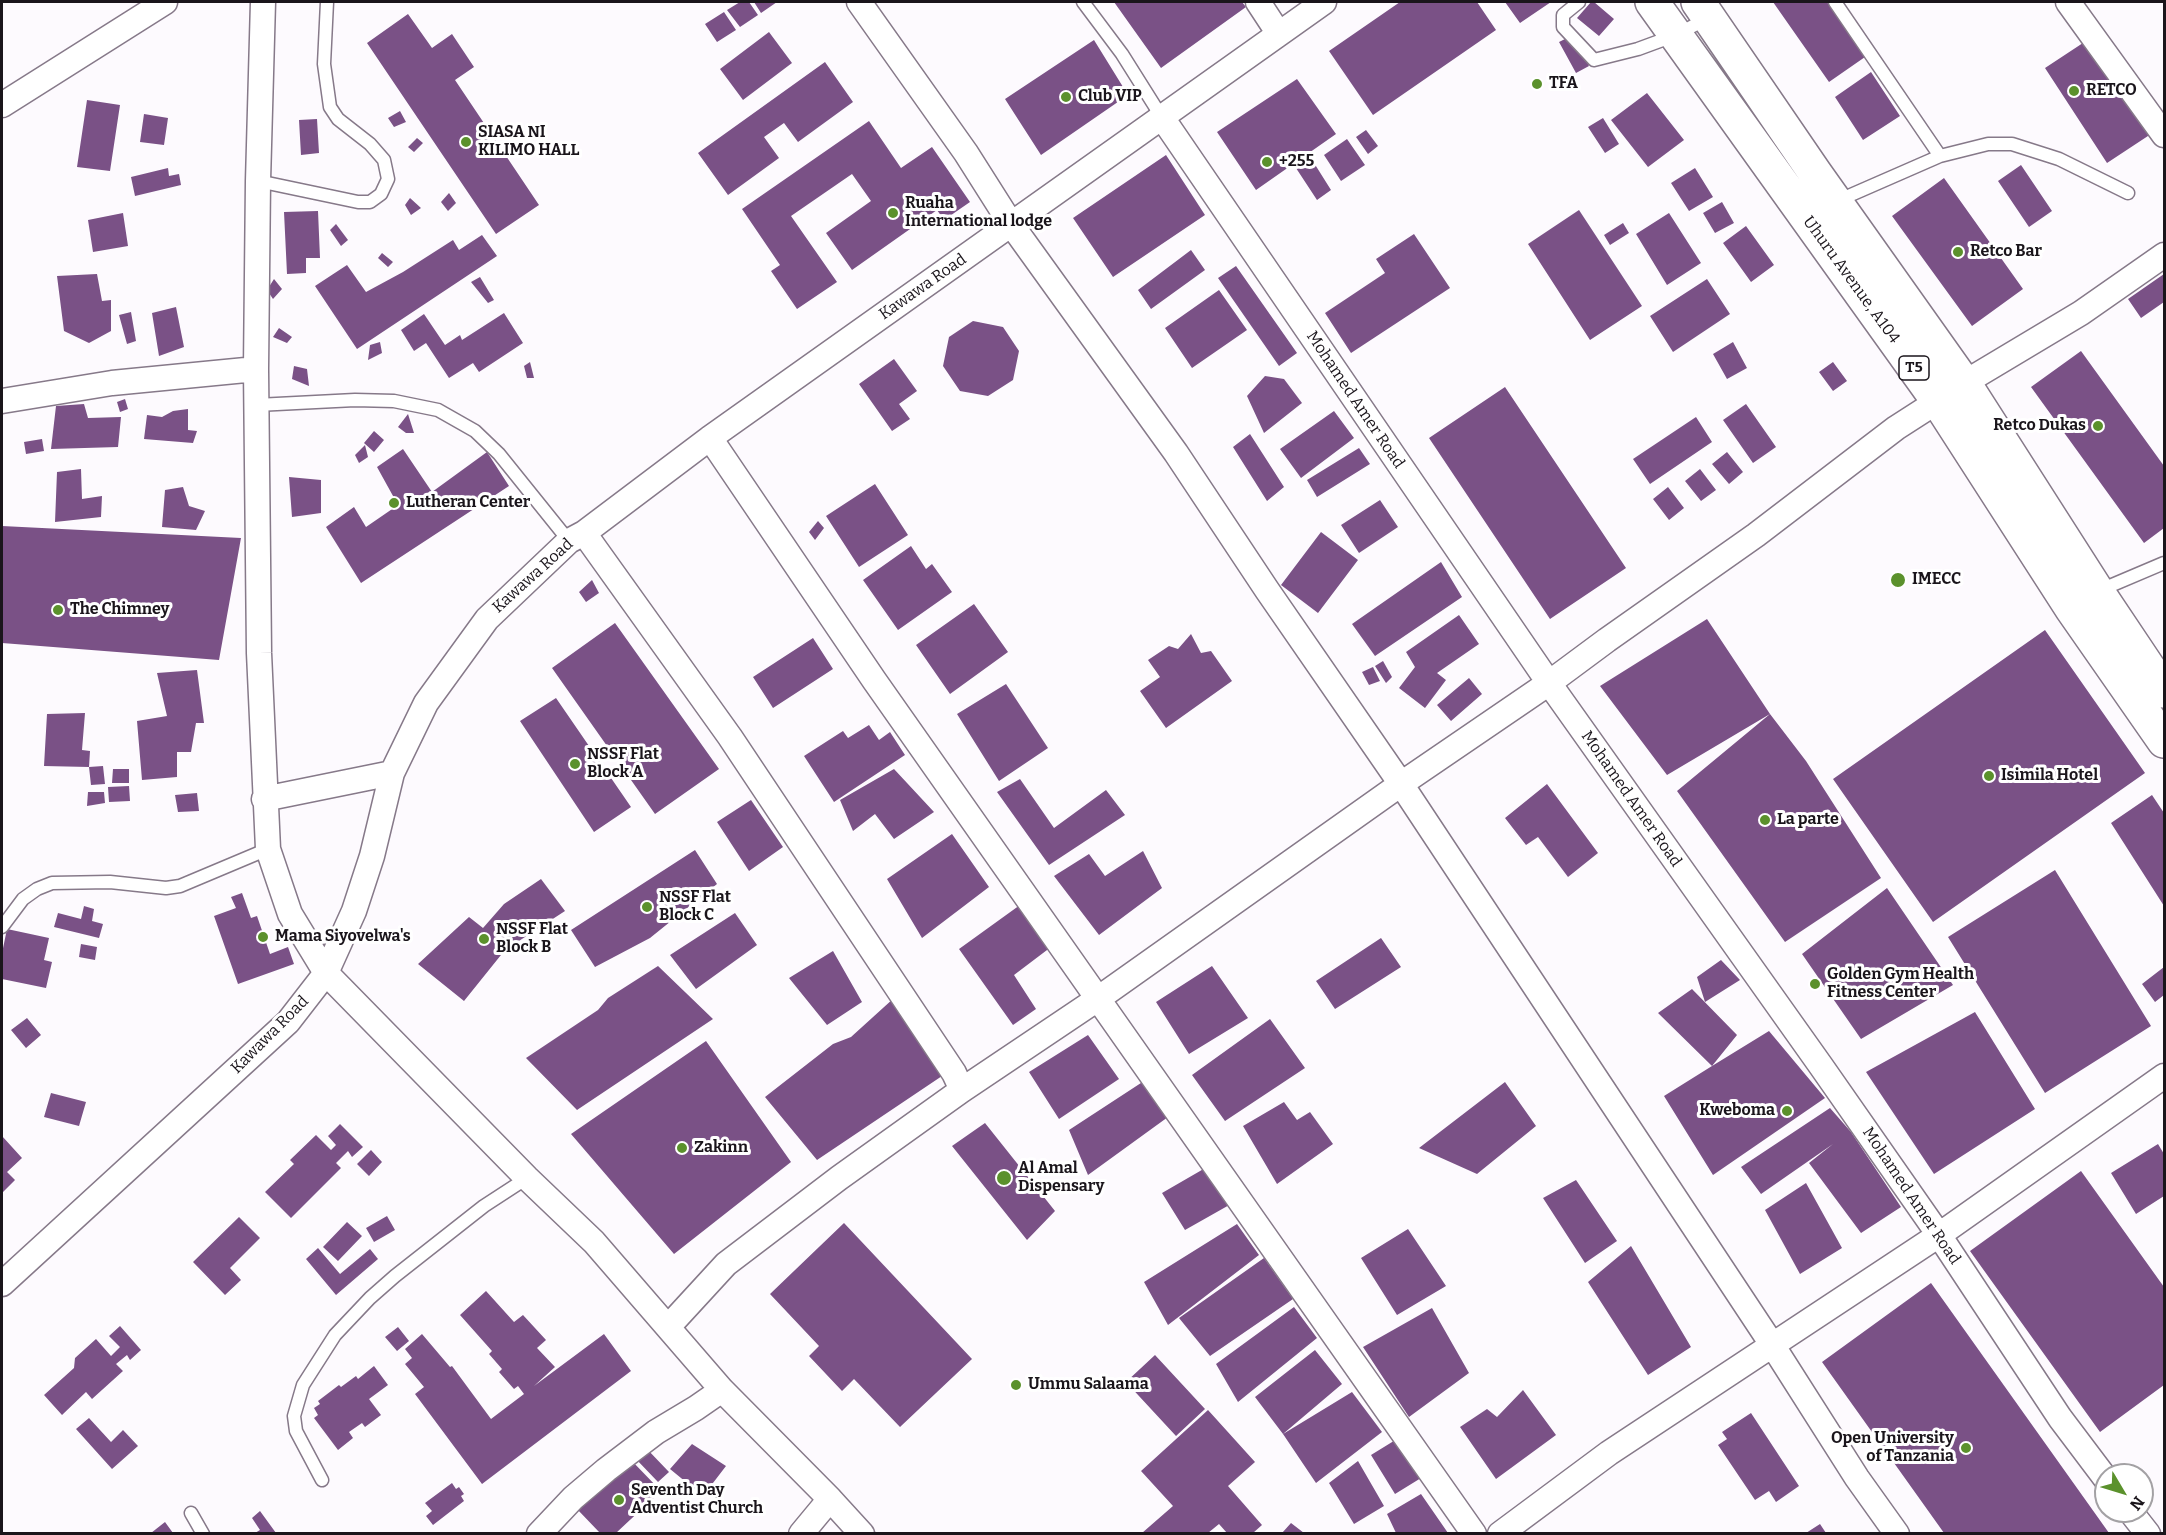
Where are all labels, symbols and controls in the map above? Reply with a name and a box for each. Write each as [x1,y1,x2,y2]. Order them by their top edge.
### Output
place label: TFA [1549,74,1578,94]
marker: TFA [1530,77,1544,91]
place label: RETCO [2086,81,2137,101]
marker: RETCO [2067,84,2081,98]
place label: Club VIP [1078,87,1142,107]
marker: Club VIP [1059,90,1073,104]
place label: SIASA NI KILIMO HALL [478,123,579,161]
marker: SIASA NI KILIMO HALL [459,135,473,149]
place label: +255 [1279,152,1314,172]
marker: +255 [1260,155,1274,169]
place label: Ruaha International lodge [905,194,1052,232]
marker: Ruaha International lodge [886,206,900,220]
street label: Uhuru Avenue, A104 [1798,213,1904,347]
place label: Retco Bar [1970,242,2042,262]
marker: Retco Bar [1951,245,1965,259]
street label: Kawawa Road [876,250,970,324]
street label: Mohamed Amer Road [1302,328,1408,472]
road number: T5 [1899,356,1929,380]
place label: Retco Dukas [1993,416,2086,436]
marker: Retco Dukas [2091,419,2105,433]
place label: Lutheran Center [406,493,530,513]
marker: Lutheran Center [387,496,401,510]
street label: Kawawa Road [489,535,577,617]
place label: IMECC [1912,570,1961,590]
marker: IMECC [1889,571,1907,589]
place label: The Chimney [70,600,169,620]
marker: The Chimney [51,603,65,617]
street label: Mohamed Amer Road [1577,727,1685,871]
place label: NSSF Flat Block A [587,745,659,783]
marker: NSSF Flat Block A [568,757,582,771]
place label: Isimila Hotel [2001,766,2098,786]
marker: Isimila Hotel [1982,769,1996,783]
place label: La parte [1777,810,1839,830]
marker: La parte [1758,813,1772,827]
place label: NSSF Flat Block C [659,888,731,926]
marker: NSSF Flat Block C [640,900,654,914]
place label: NSSF Flat Block B [496,920,568,958]
place label: Mama Siyovelwa's [275,927,411,947]
marker: Mama Siyovelwa's [256,930,270,944]
marker: NSSF Flat Block B [477,932,491,946]
place label: Golden Gym Health Fitness Center [1827,965,1974,1003]
marker: Golden Gym Health Fitness Center [1808,977,1822,991]
street label: Kawawa Road [227,992,313,1078]
place label: Kweboma [1699,1101,1775,1121]
marker: Kweboma [1780,1104,1794,1118]
street label: Mohamed Amer Road [1858,1124,1964,1268]
place label: Zakinn [694,1138,748,1158]
marker: Zakinn [675,1141,689,1155]
place label: Al Amal Dispensary [1018,1159,1105,1197]
marker: Al Amal Dispensary [995,1169,1013,1187]
place label: Ummu Salaama [1028,1375,1149,1395]
marker: Ummu Salaama [1009,1378,1023,1392]
place label: Open University of Tanzania [1831,1429,1954,1467]
marker: Open University of Tanzania [1959,1441,1973,1455]
north arrow [2094,1463,2154,1523]
place label: Seventh Day Adventist Church [631,1481,763,1519]
text: N [2126,1492,2148,1514]
marker: Seventh Day Adventist Church [612,1493,626,1507]

